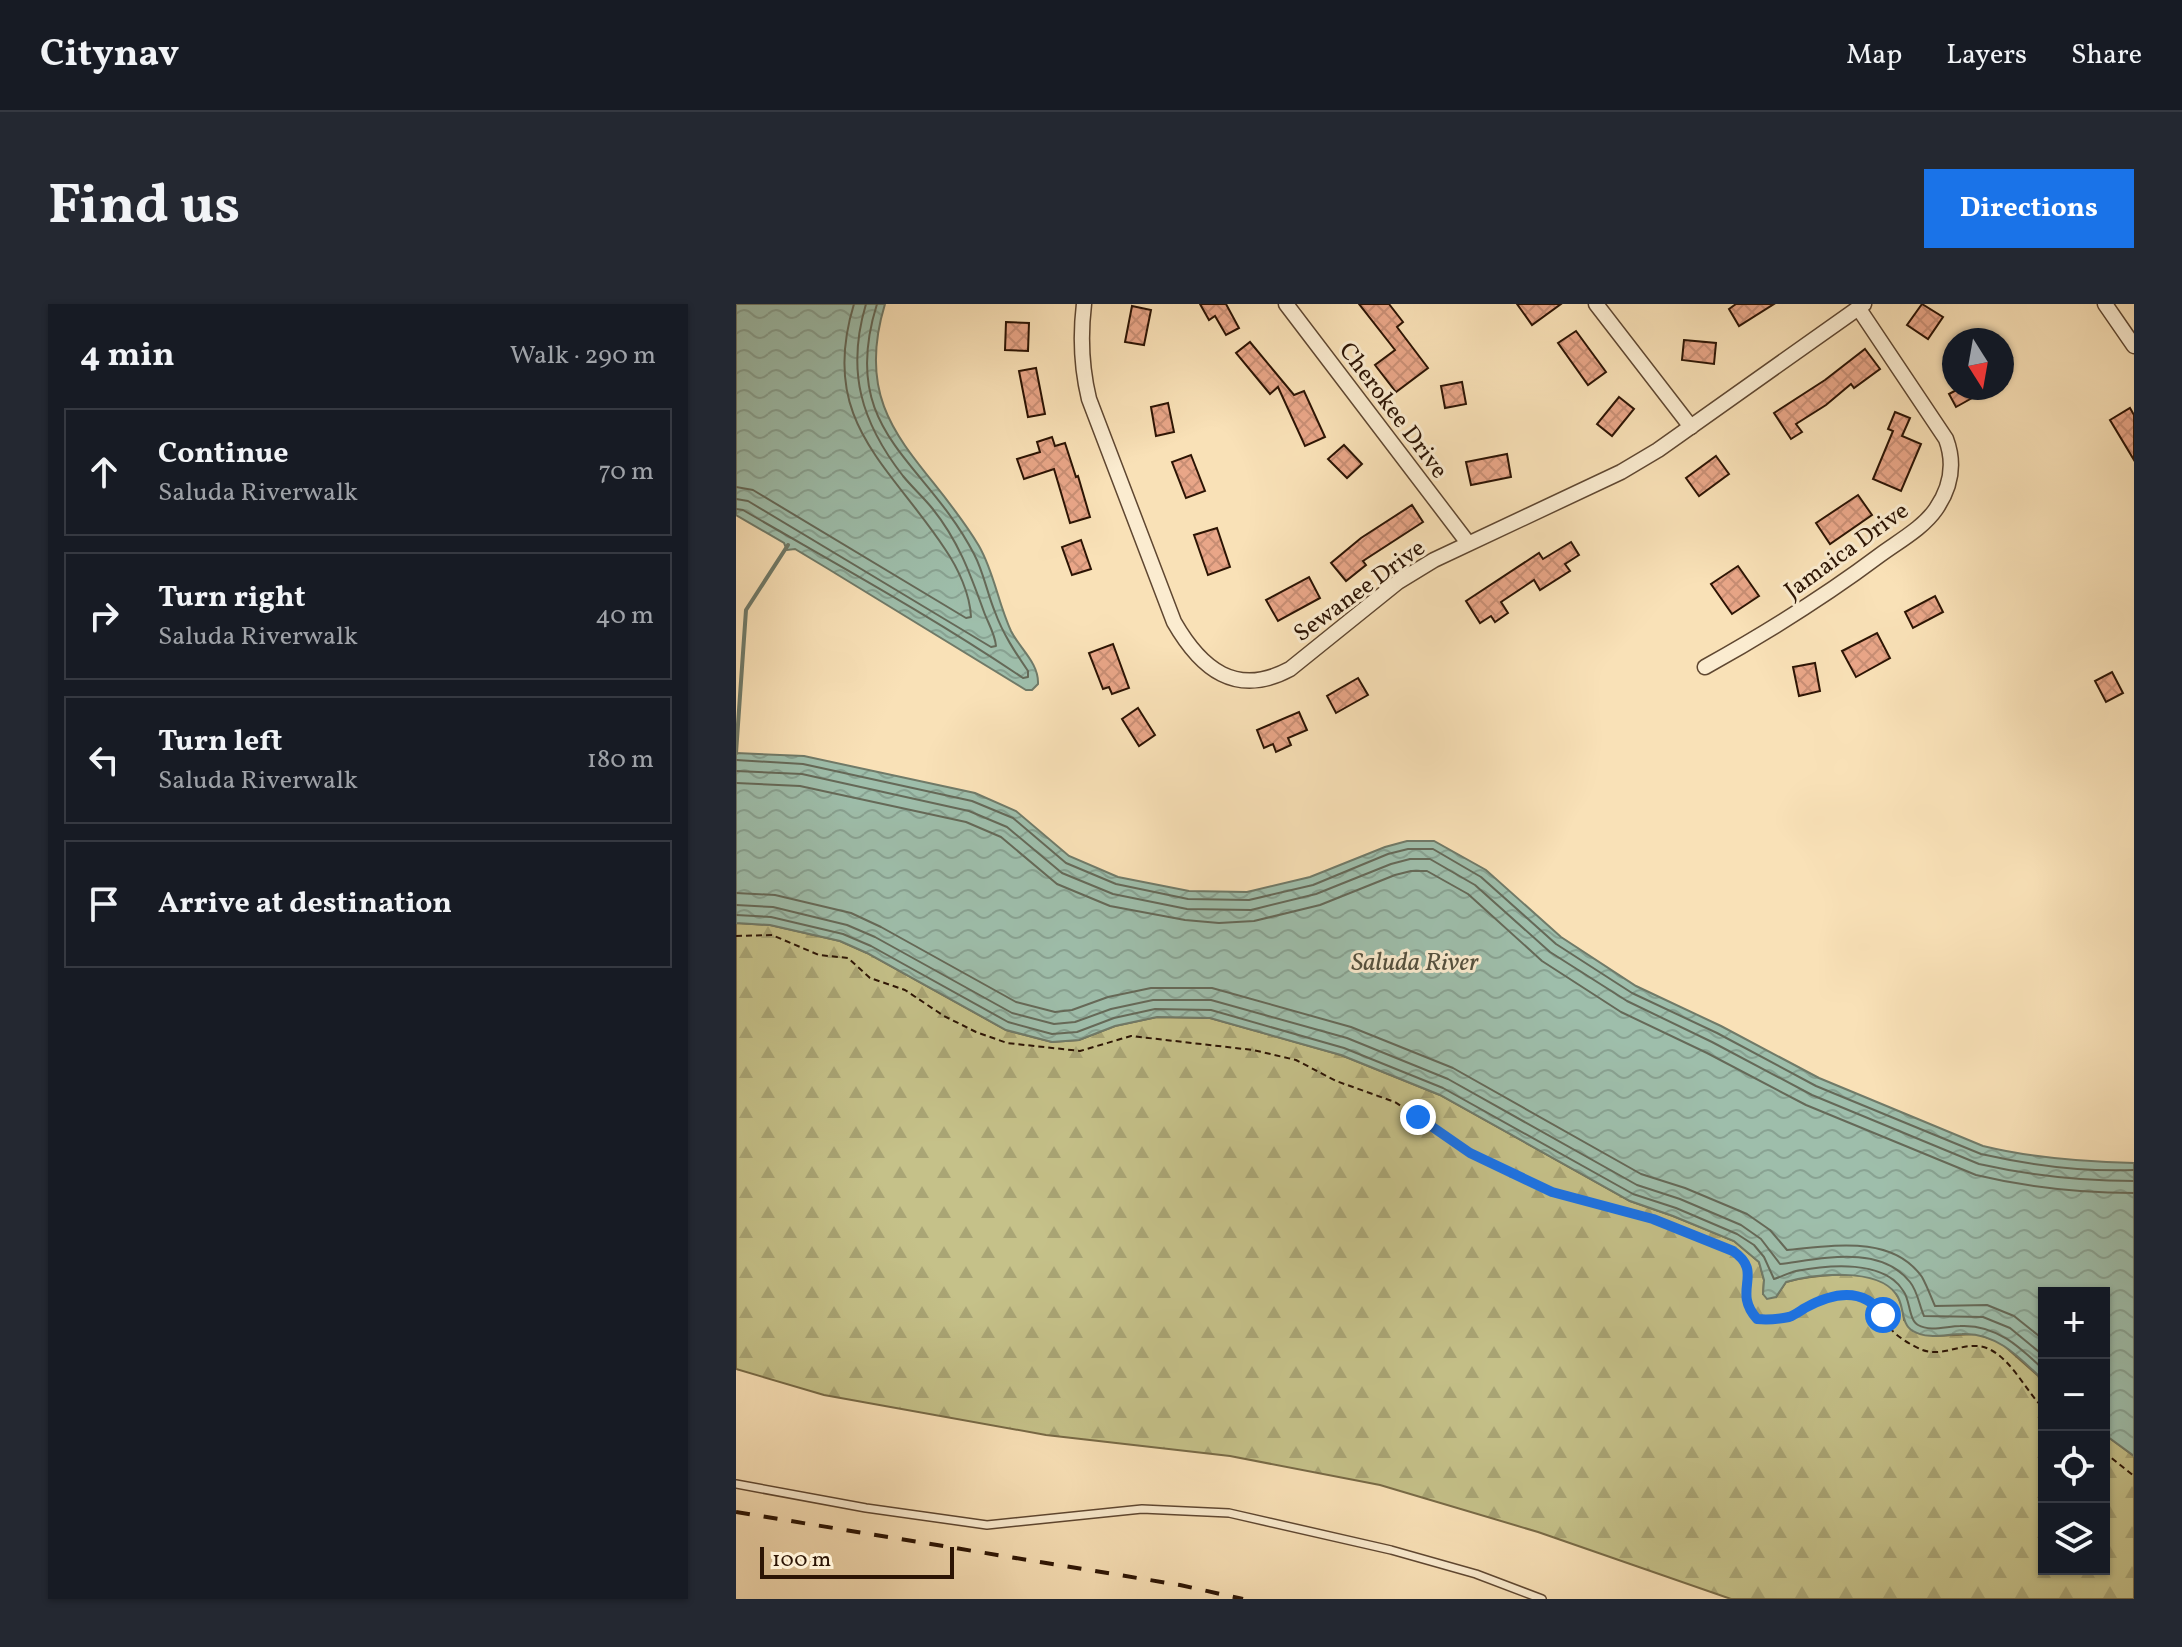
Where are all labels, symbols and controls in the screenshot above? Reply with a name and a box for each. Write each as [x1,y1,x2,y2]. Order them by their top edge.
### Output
text: Citynav [40,29,179,82]
text: Map [1846,36,1902,75]
text: Layers [1946,36,2027,75]
text: Share [2071,36,2142,75]
text: Find us [48,169,240,247]
button: Directions [1924,169,2134,248]
north arrow [1942,328,2014,400]
text: 4 min [80,333,175,380]
street label: Cherokee Drive [1330,336,1455,486]
text: Walk · 290 m [510,338,656,374]
text: Continue [158,433,289,475]
icon: ahead [82,450,126,494]
text: 70 m [599,454,654,490]
text: Saluda Riverwalk [158,475,358,511]
street label: Jamaica Drive [1778,495,1916,608]
street label: Sewanee Drive [1287,532,1433,651]
text: Turn right [158,577,306,619]
icon: right [82,594,126,638]
text: 40 m [595,598,654,634]
text: Saluda Riverwalk [158,619,358,655]
text: Turn left [158,721,282,763]
icon: left [82,738,126,782]
text: 180 m [587,742,654,778]
text: Saluda Riverwalk [158,763,358,799]
icon: arrive [82,882,126,926]
text: Arrive at destination [158,883,452,925]
water label: Saluda River [1351,945,1479,981]
route end [1400,1099,1436,1135]
map controls [2038,1287,2110,1575]
button: + [2038,1287,2110,1359]
route start [1865,1297,1901,1333]
button: − [2038,1359,2110,1431]
button: locate [2038,1431,2110,1503]
button: layers [2038,1503,2110,1575]
scale bar [760,1543,954,1579]
text: 100 m [772,1545,831,1576]

